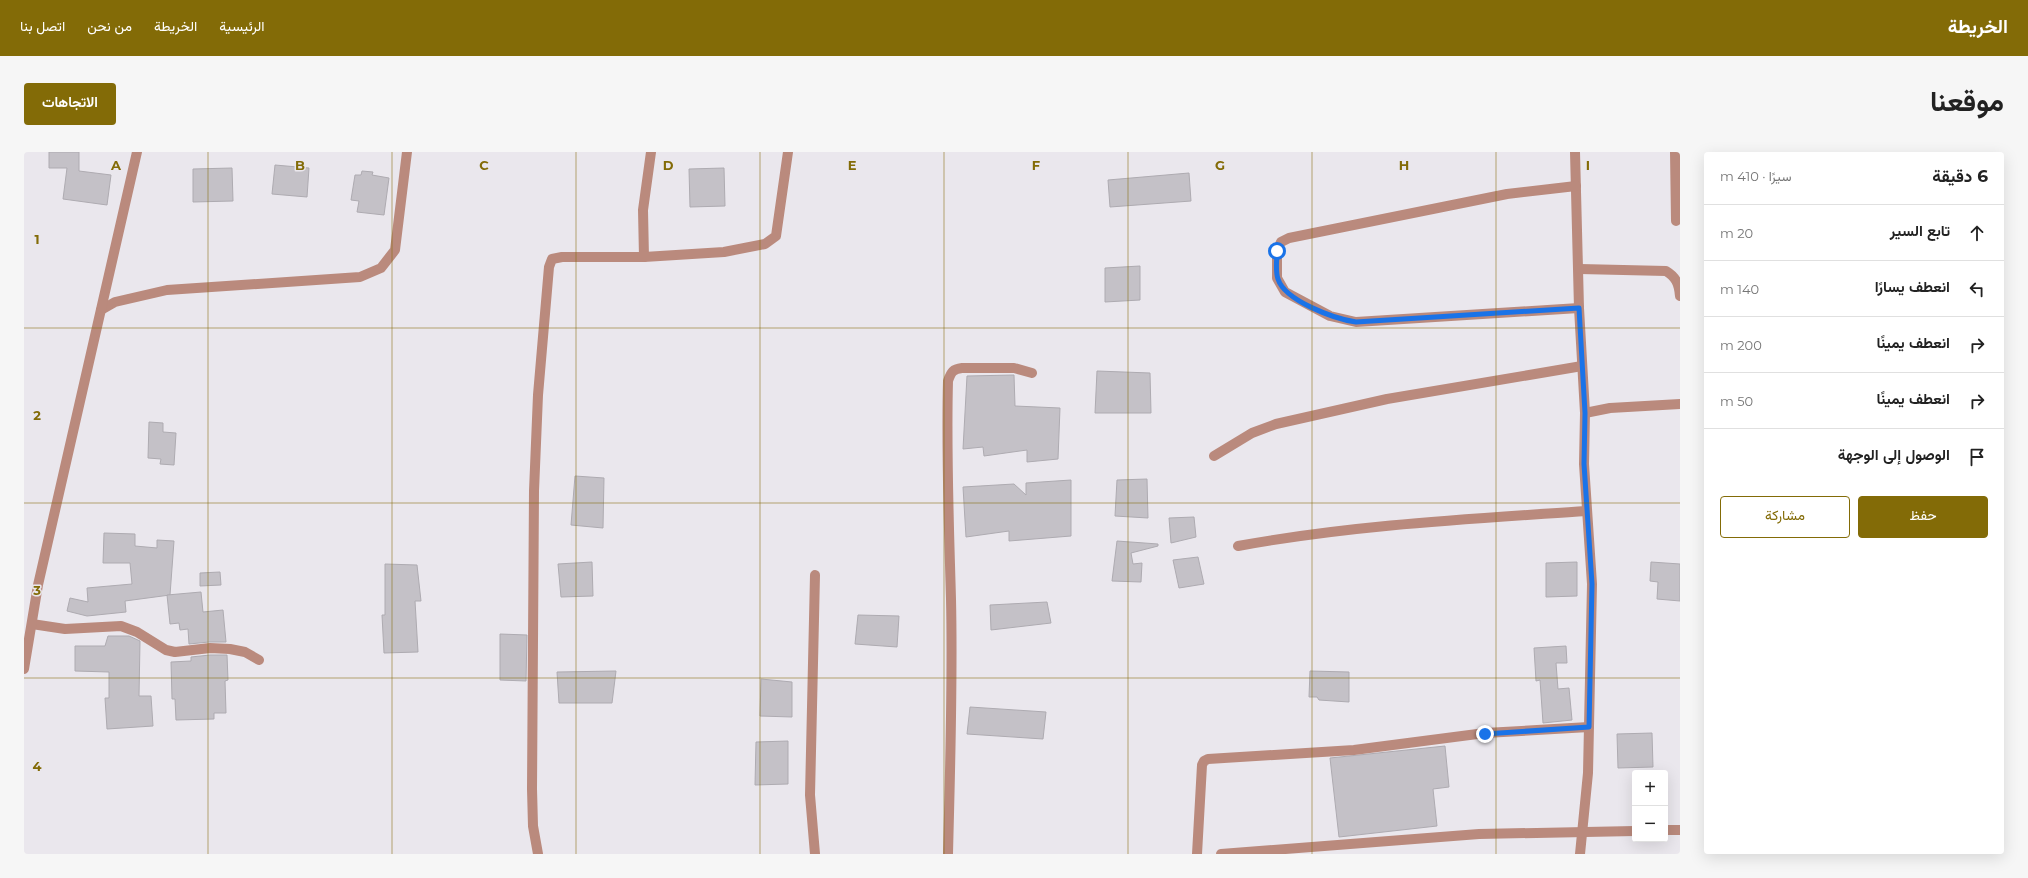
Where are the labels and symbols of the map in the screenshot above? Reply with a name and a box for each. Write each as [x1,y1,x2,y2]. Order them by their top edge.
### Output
text: A [110,157,122,173]
text: B [295,157,305,173]
text: C [479,157,489,173]
text: D [663,157,674,173]
text: E [848,157,857,173]
text: F [1032,157,1040,173]
text: G [1215,157,1225,173]
text: H [1399,157,1409,173]
text: I [1586,157,1590,173]
text: 1 [34,231,40,247]
route start [1268,242,1286,260]
text: 2 [33,407,41,423]
text: 3 [32,582,41,598]
route end [1476,725,1494,743]
text: 4 [33,758,42,774]

